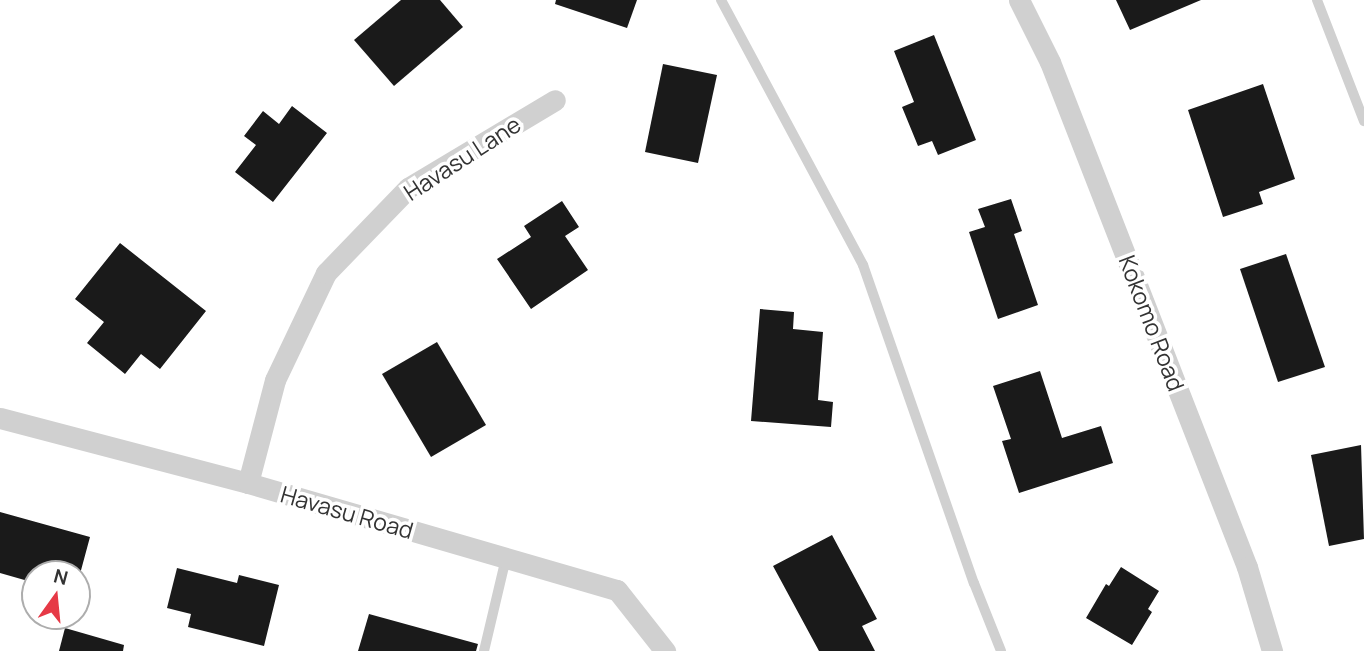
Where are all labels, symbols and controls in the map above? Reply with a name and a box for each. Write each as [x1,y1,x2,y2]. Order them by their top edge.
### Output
street label: Havasu Lane [398,110,526,206]
street label: Kokomo Road [1113,251,1191,395]
street label: Havasu Road [278,480,416,544]
north arrow [21,560,91,630]
text: N [51,562,71,591]

